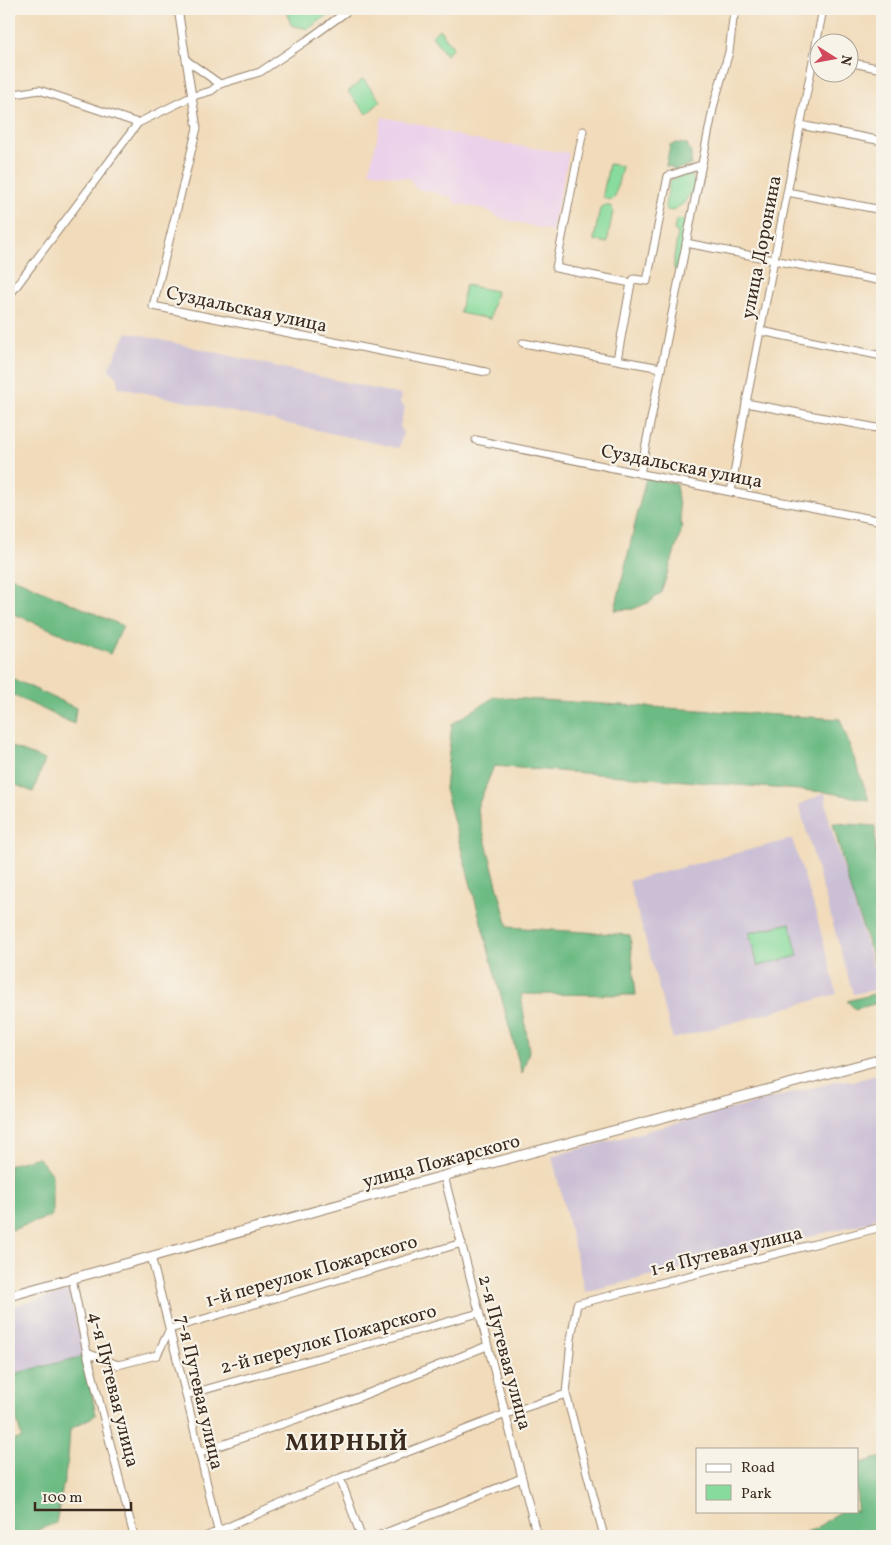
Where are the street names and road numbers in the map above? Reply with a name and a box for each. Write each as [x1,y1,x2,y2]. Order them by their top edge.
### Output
street label: улица Доронина [735,173,789,321]
street label: Суздальская улица [164,280,330,340]
street label: Суздальская улица [599,439,765,495]
street label: улица Пожарского [360,1128,523,1195]
street label: 1-я Путевая улица [648,1220,805,1283]
street label: 1-й переулок Пожарского [203,1229,421,1315]
street label: 2-я Путевая улица [471,1272,537,1433]
street label: 2-й переулок Пожарского [218,1299,439,1381]
street label: 4-я Путевая улица [81,1309,145,1470]
street label: 7-я Путевая улица [169,1313,229,1472]

